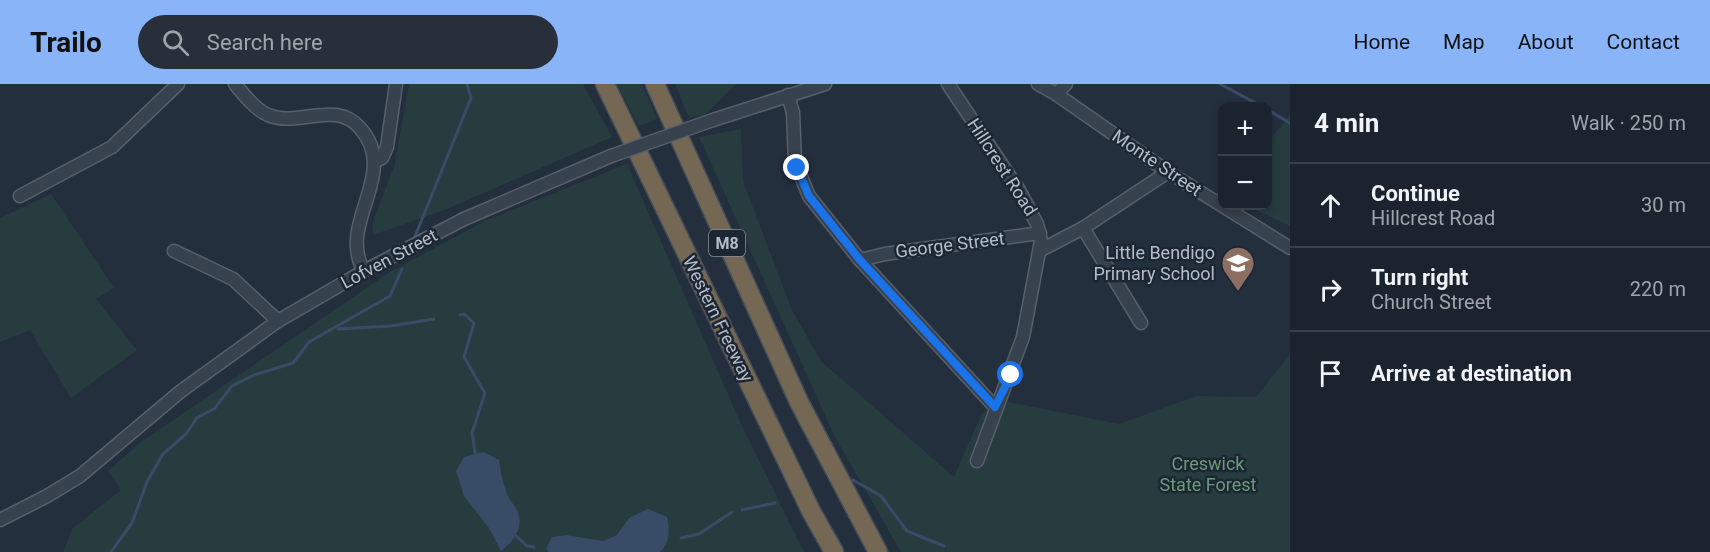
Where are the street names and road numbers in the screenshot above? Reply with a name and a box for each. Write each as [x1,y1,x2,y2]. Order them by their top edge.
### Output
street label: Hillcrest Road [963,114,1042,219]
street label: Monte Street [1109,125,1206,200]
street label: Lofven Street [337,224,441,293]
street label: George Street [894,227,1006,262]
road number: M8 [709,230,745,256]
street label: Western Freeway [679,253,758,385]

